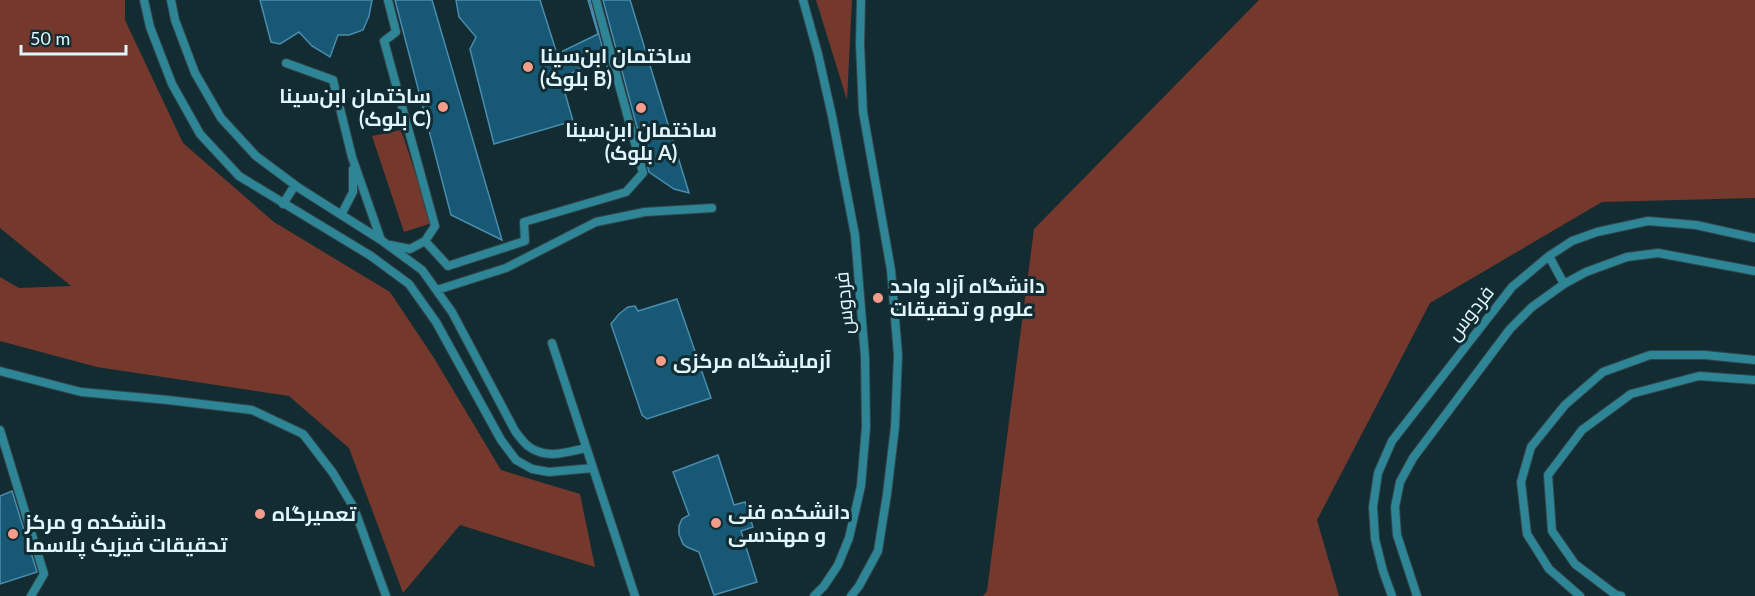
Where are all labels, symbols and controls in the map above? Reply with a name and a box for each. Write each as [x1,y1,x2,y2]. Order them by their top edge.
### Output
scale bar [21,18,126,56]
text: 50 m [30,27,70,49]
place label: ساختمان ابن‌سینا (بلوک B) [540,43,692,91]
marker: ساختمان ابن‌سینا (بلوک B) [521,60,535,74]
place label: ساختمان ابن‌سینا (بلوک C) [279,83,431,131]
marker: ساختمان ابن‌سینا (بلوک C) [436,100,450,114]
marker: ساختمان ابن‌سینا (بلوک A) [634,101,648,115]
place label: ساختمان ابن‌سینا (بلوک A) [565,117,717,165]
street label: فردوس [828,271,860,335]
place label: دانشگاه آزاد واحد علوم و تحقیقات [890,273,1045,323]
street label: فردوس [1440,280,1500,346]
marker: دانشگاه آزاد واحد علوم و تحقیقات [871,291,885,305]
place label: آزمایشگاه مرکزی [673,348,832,373]
marker: آزمایشگاه مرکزی [654,354,668,368]
place label: دانشکده فنی و مهندسی [728,499,850,548]
place label: تعمیرگاه [272,501,357,526]
marker: تعمیرگاه [253,507,267,521]
place label: دانشکده و مرکز تحقیقات فیزیک پلاسما [24,509,228,559]
marker: دانشکده فنی و مهندسی [709,516,723,530]
marker: دانشکده و مرکز تحقیقات فیزیک پلاسما [6,527,20,541]

